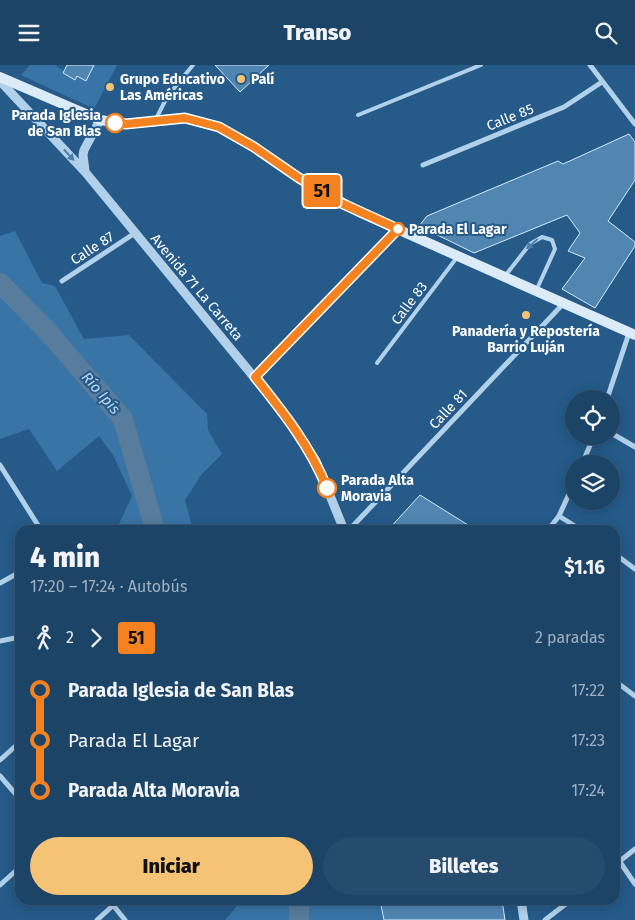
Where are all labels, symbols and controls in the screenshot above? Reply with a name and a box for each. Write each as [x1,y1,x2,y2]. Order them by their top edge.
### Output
icon: menu [15,19,43,47]
text: Transo [284,19,351,46]
icon: search [592,19,620,47]
place label: Grupo Educativo Las Américas [120,71,225,104]
place label: Palí [251,71,274,88]
marker: Palí [235,73,247,85]
marker: Grupo Educativo Las Américas [104,81,116,93]
street label: Calle 85 [484,100,536,135]
place label: Parada Iglesia de San Blas [11,107,101,140]
marker: Parada Iglesia de San Blas [105,113,125,133]
one-way arrow [63,148,75,160]
line badge: 51 [300,175,344,207]
text: 51 [314,180,330,202]
place label: Parada El Lagar [409,221,507,238]
marker: Parada El Lagar [391,222,405,236]
street label: Calle 87 [67,228,117,269]
street label: Avenida 71 La Carreta [147,230,246,344]
one-way arrow [526,238,539,249]
street label: Calle 83 [388,278,431,328]
marker: Panadería y Repostería Barrio Luján [520,309,532,321]
place label: Panadería y Repostería Barrio Luján [452,323,600,356]
water label: Río Ipís [78,368,124,418]
street label: Calle 81 [426,386,471,433]
map controls [565,390,620,510]
button: locate [565,390,620,445]
button: layers [565,455,620,510]
place label: Parada Alta Moravia [341,472,414,505]
marker: Parada Alta Moravia [317,478,337,498]
text: 4 min [30,541,100,574]
text: $1.16 [564,556,605,579]
text: 17:20 – 17:24 · Autobús [30,577,187,596]
icon: walk [30,624,58,652]
icon: forward [82,624,110,652]
text: 51 [128,627,145,649]
text: 2 [66,628,74,647]
text: 2 paradas [535,628,605,647]
text: Parada Iglesia de San Blas [68,679,294,702]
text: 17:22 [571,681,605,700]
text: Parada El Lagar [68,729,199,752]
text: 17:23 [571,731,605,750]
text: Parada Alta Moravia [68,779,240,802]
text: 17:24 [571,781,605,800]
button: Iniciar [30,837,313,895]
button: Billetes [323,837,605,895]

